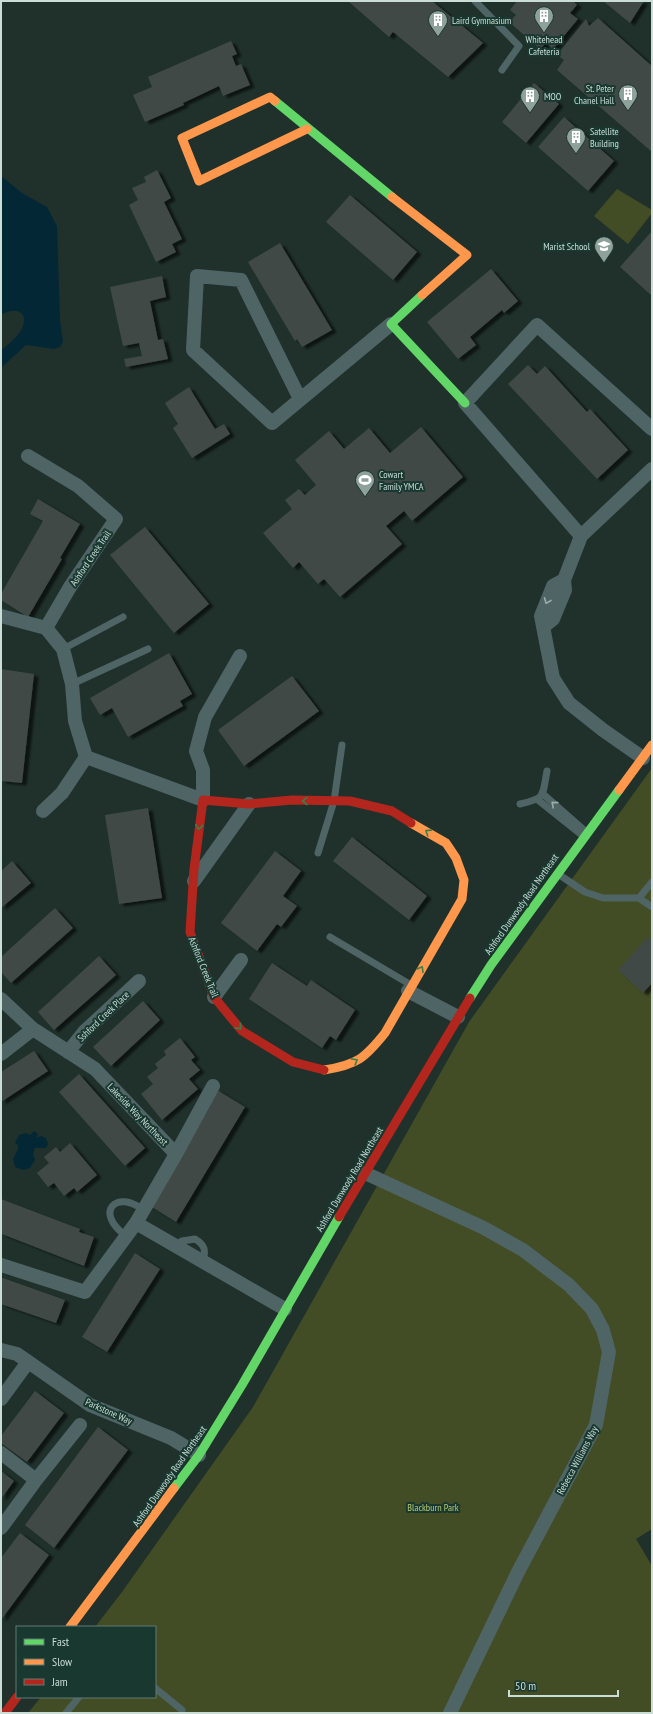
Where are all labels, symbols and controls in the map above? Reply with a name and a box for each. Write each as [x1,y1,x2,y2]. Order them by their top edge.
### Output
building icon: Whitehead Cafeteria [533,5,555,33]
building icon: Laird Gymnasium [427,9,449,37]
place label: Laird Gymnasium [452,14,511,27]
place label: Whitehead Cafeteria [526,33,562,58]
place label: St. Peter Chanel Hall [574,82,615,107]
building icon: St. Peter Chanel Hall [617,83,639,111]
building icon: MOO [519,85,541,113]
place label: MOO [544,90,562,103]
place label: Satellite Building [590,125,619,150]
building icon: Satellite Building [565,126,587,154]
school or university icon: Marist School [593,235,615,263]
place label: Marist School [543,240,591,253]
place label: Cowart Family YMCA [379,468,424,493]
sports icon: Cowart Family YMCA [354,469,376,497]
street label: Ashford Creek Trail [67,527,114,589]
one-way arrow [544,597,552,604]
one-way arrow [302,796,308,805]
one-way arrow [552,802,559,809]
one-way arrow [195,824,204,830]
one-way arrow [426,830,433,837]
street label: Ashford Dunwoody Road Northeast [482,851,561,957]
street label: Ashford Creek Trail [185,935,222,1000]
one-way arrow [417,966,424,973]
street label: Sshford Creek Place [75,988,132,1045]
one-way arrow [234,1022,242,1030]
one-way arrow [351,1059,358,1066]
street label: Lakeside Way Northeast [104,1080,171,1149]
street label: Ashford Dunwoody Road Northeast [313,1124,386,1234]
street label: Parkstone Way [83,1395,134,1428]
street label: Ashford Dunwoody Road Northeast [130,1423,209,1529]
street label: Rebecca Williams Way [554,1424,601,1497]
park label: Blackburn Park [407,1501,459,1514]
legend [16,1626,156,1698]
text: Fast [52,1634,70,1649]
text: Slow [52,1654,73,1669]
scale bar [509,1672,618,1698]
text: Jam [51,1674,68,1689]
text: 50 m [515,1678,536,1693]

